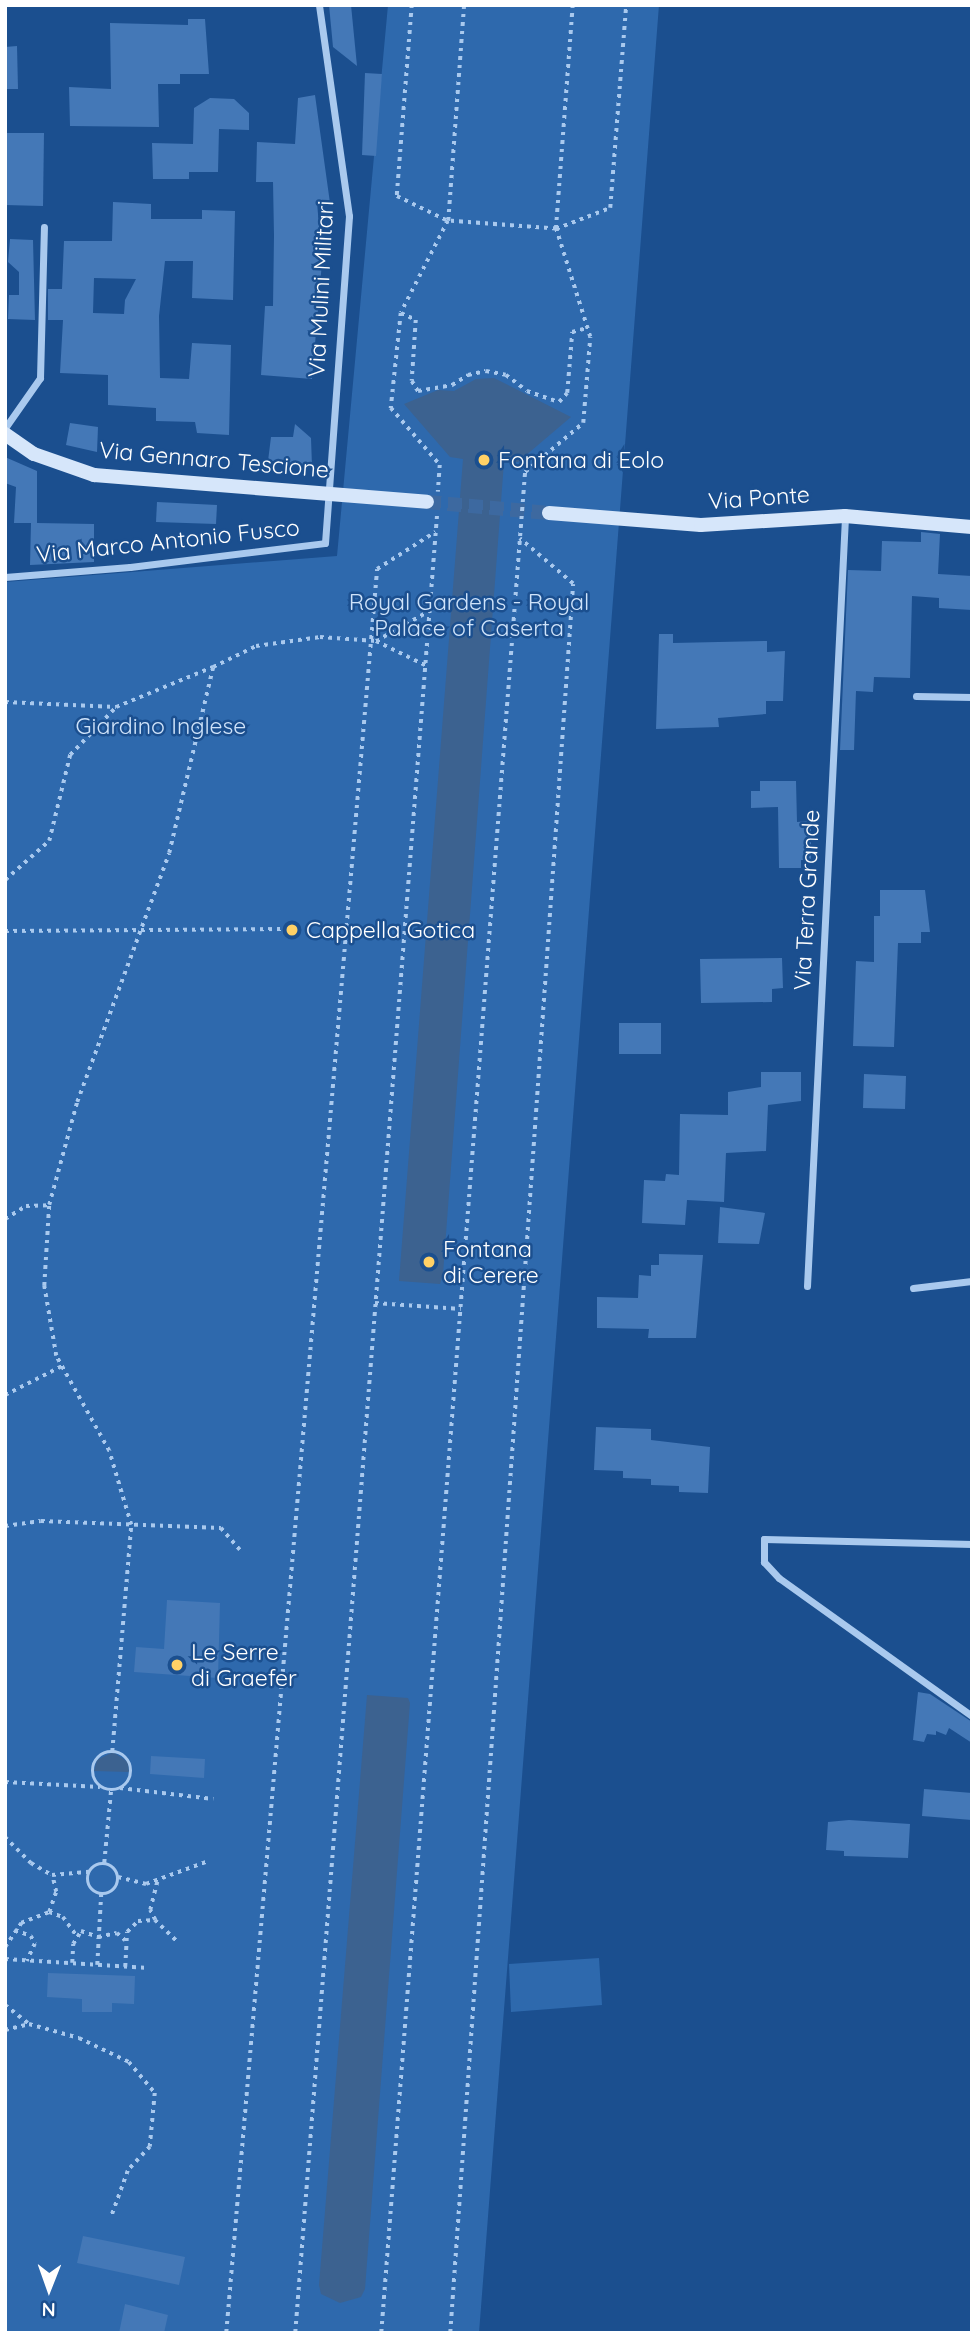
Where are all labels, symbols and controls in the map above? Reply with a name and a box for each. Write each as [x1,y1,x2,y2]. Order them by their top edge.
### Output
street label: Via Mulini Militari [303,200,339,378]
street label: Via Gennaro Tescione [98,436,330,484]
place label: Fontana di Eolo [498,446,664,474]
marker: Fontana di Eolo [476,452,492,468]
street label: Via Ponte [707,481,811,515]
street label: Via Marco Antonio Fusco [35,513,301,569]
park label: Royal Gardens - Royal Palace of Caserta [349,588,589,642]
park label: Giardino Inglese [76,712,246,740]
street label: Via Terra Grande [788,809,826,991]
place label: Cappella Gotica [306,916,475,944]
marker: Cappella Gotica [284,922,300,938]
place label: Fontana di Cerere [443,1235,539,1289]
marker: Fontana di Cerere [421,1254,437,1270]
place label: Le Serre di Graefer [191,1638,297,1692]
marker: Le Serre di Graefer [169,1657,185,1673]
north arrow [14,2254,84,2324]
text: N [41,2298,56,2322]

